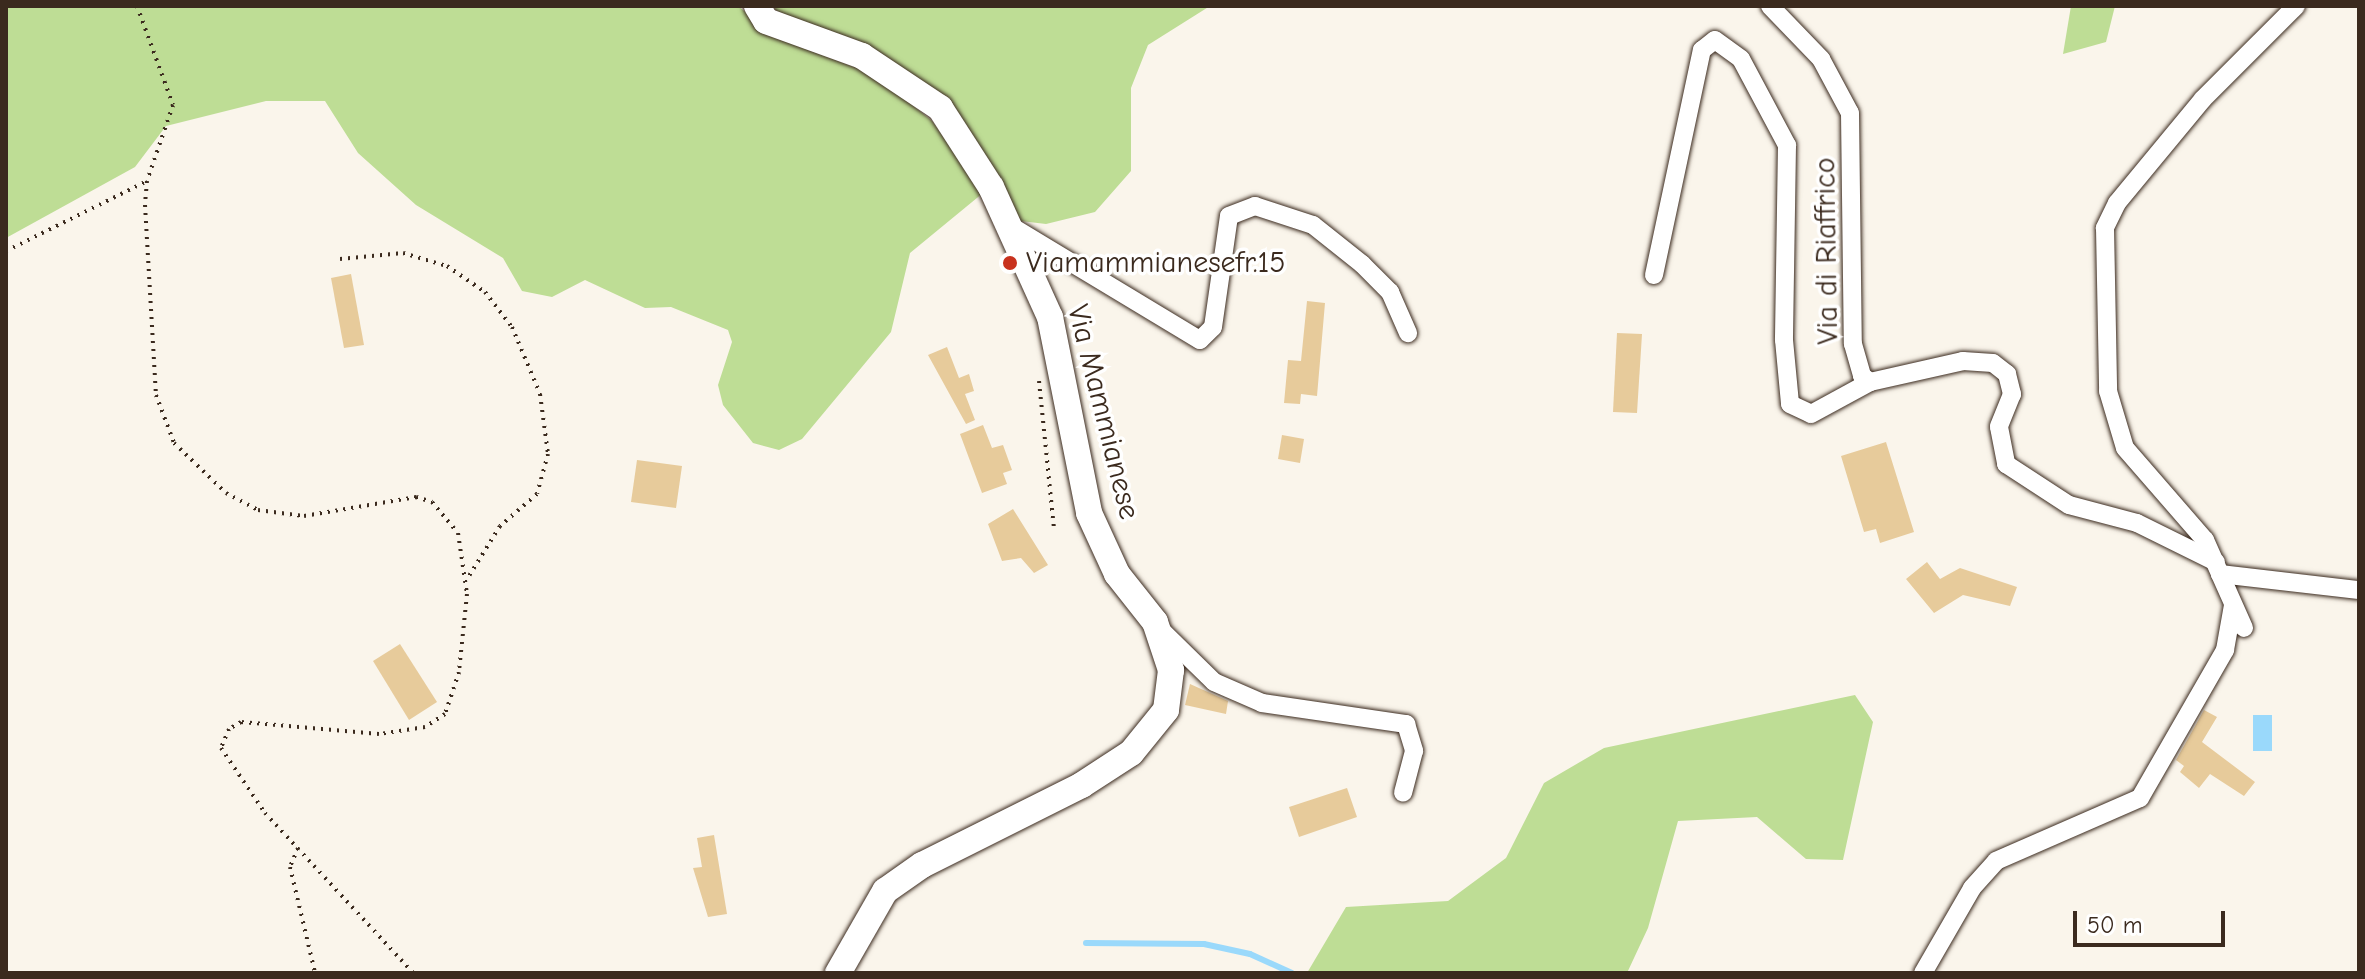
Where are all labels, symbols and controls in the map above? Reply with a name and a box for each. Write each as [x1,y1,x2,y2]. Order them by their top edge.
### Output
street label: Via di Riaffrico [1807,157,1847,345]
place label: Viamammianesefr.15 [1026,245,1286,281]
marker: Viamammianesefr.15 [1001,254,1019,272]
street label: Via Mammianese [1059,301,1147,523]
scale bar [2077,895,2229,945]
text: 50 m [2087,911,2143,939]

